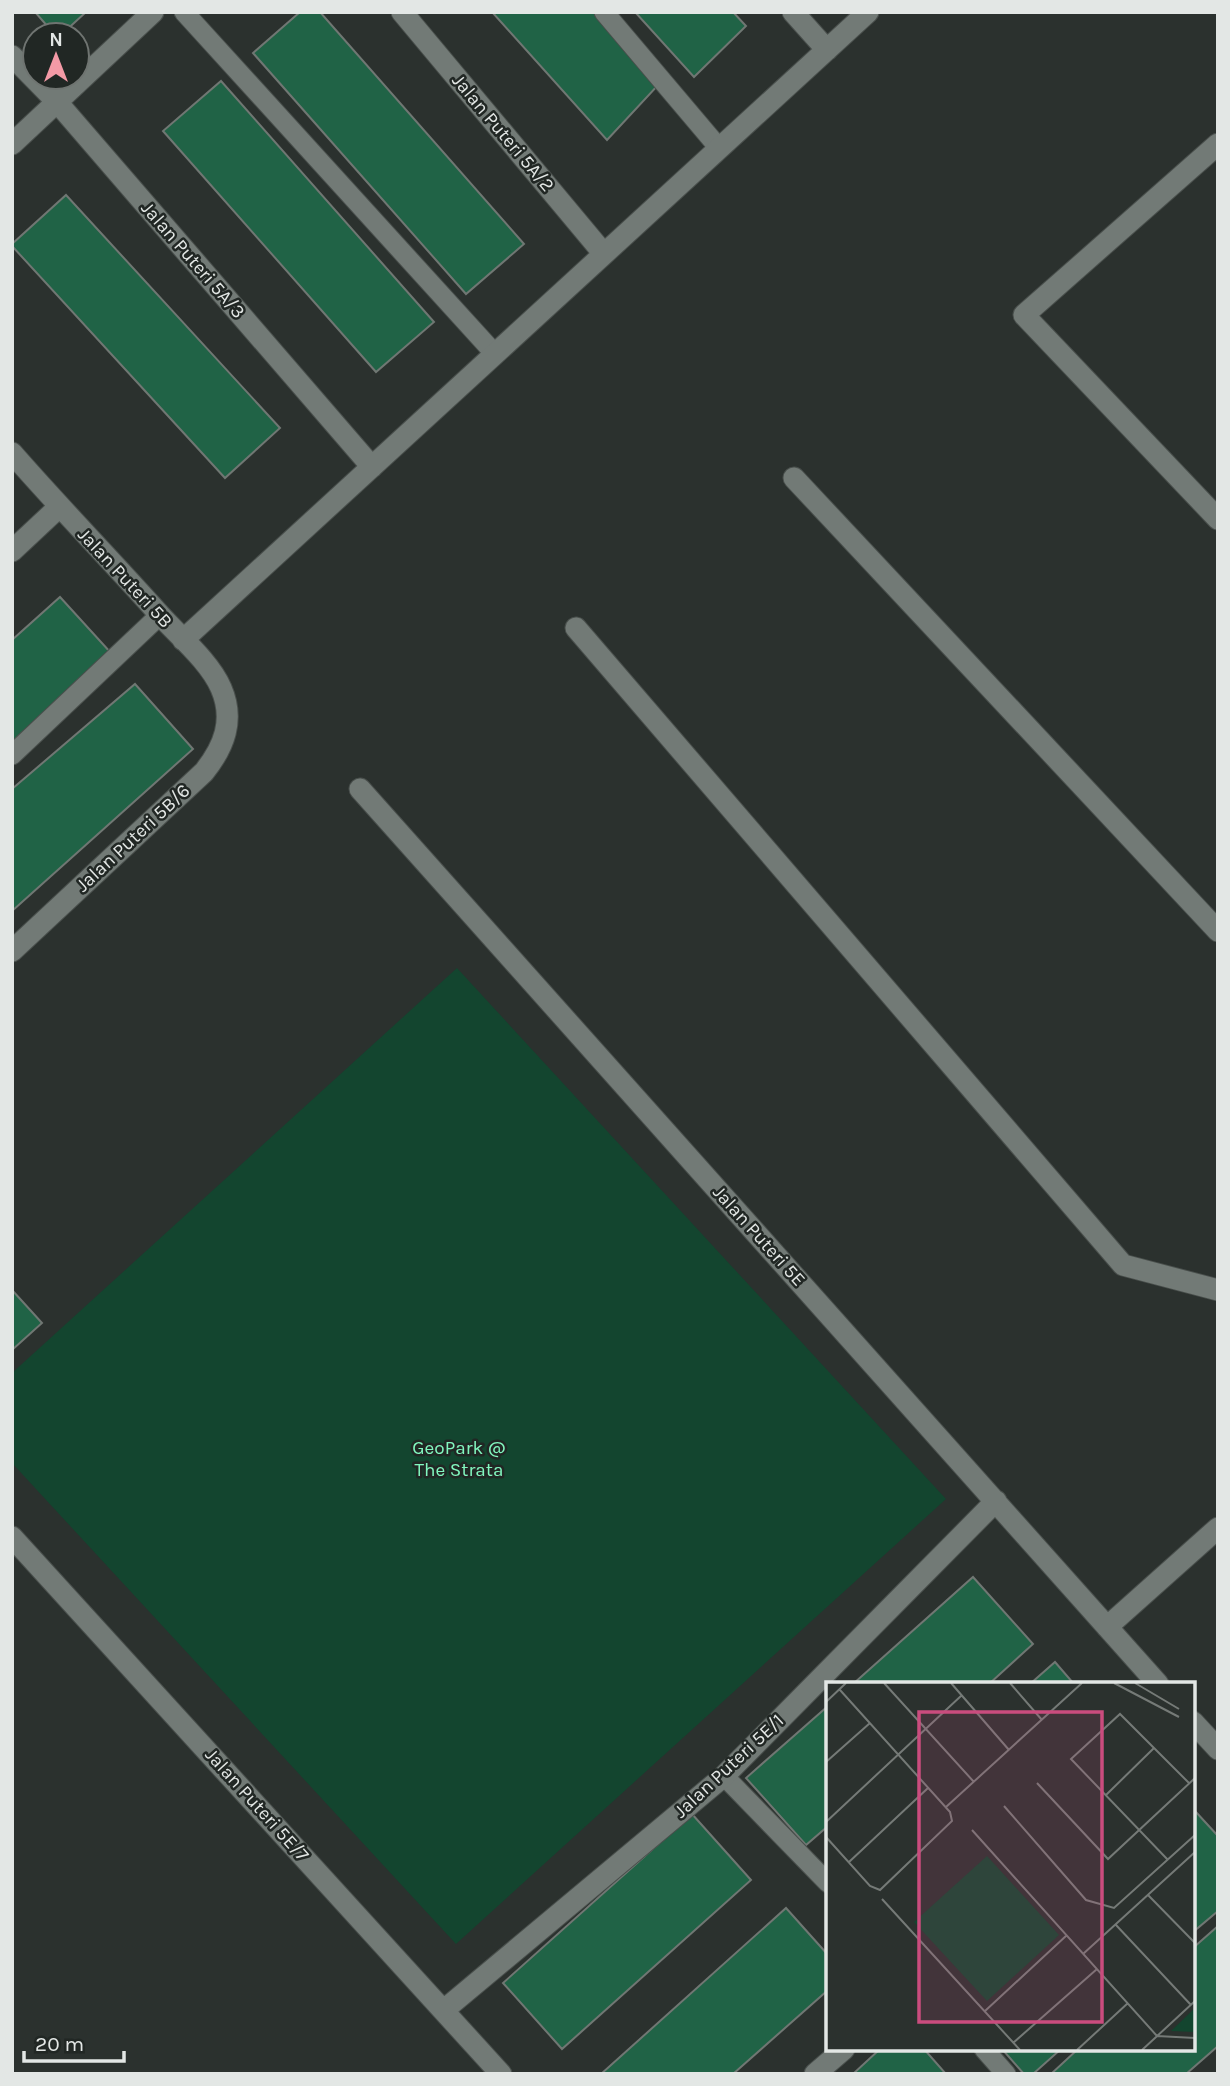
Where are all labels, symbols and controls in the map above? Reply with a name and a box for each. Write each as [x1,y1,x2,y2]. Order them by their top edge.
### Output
north arrow [21,21,91,91]
text: N [49,29,63,51]
street label: Jalan Puteri 5A/2 [447,70,559,196]
street label: Jalan Puteri 5A/3 [137,197,249,323]
street label: Jalan Puteri 5B [73,524,177,632]
street label: Jalan Puteri 5B/6 [72,780,194,896]
street label: Jalan Puteri 5E [708,1181,810,1291]
park label: GeoPark @ The Strata [412,1437,506,1481]
inset map [826,1682,1195,2051]
street label: Jalan Puteri 5E/1 [670,1710,788,1822]
street label: Jalan Puteri 5E/7 [201,1744,314,1866]
scale bar [24,2020,124,2064]
text: 20 m [35,2032,84,2056]

